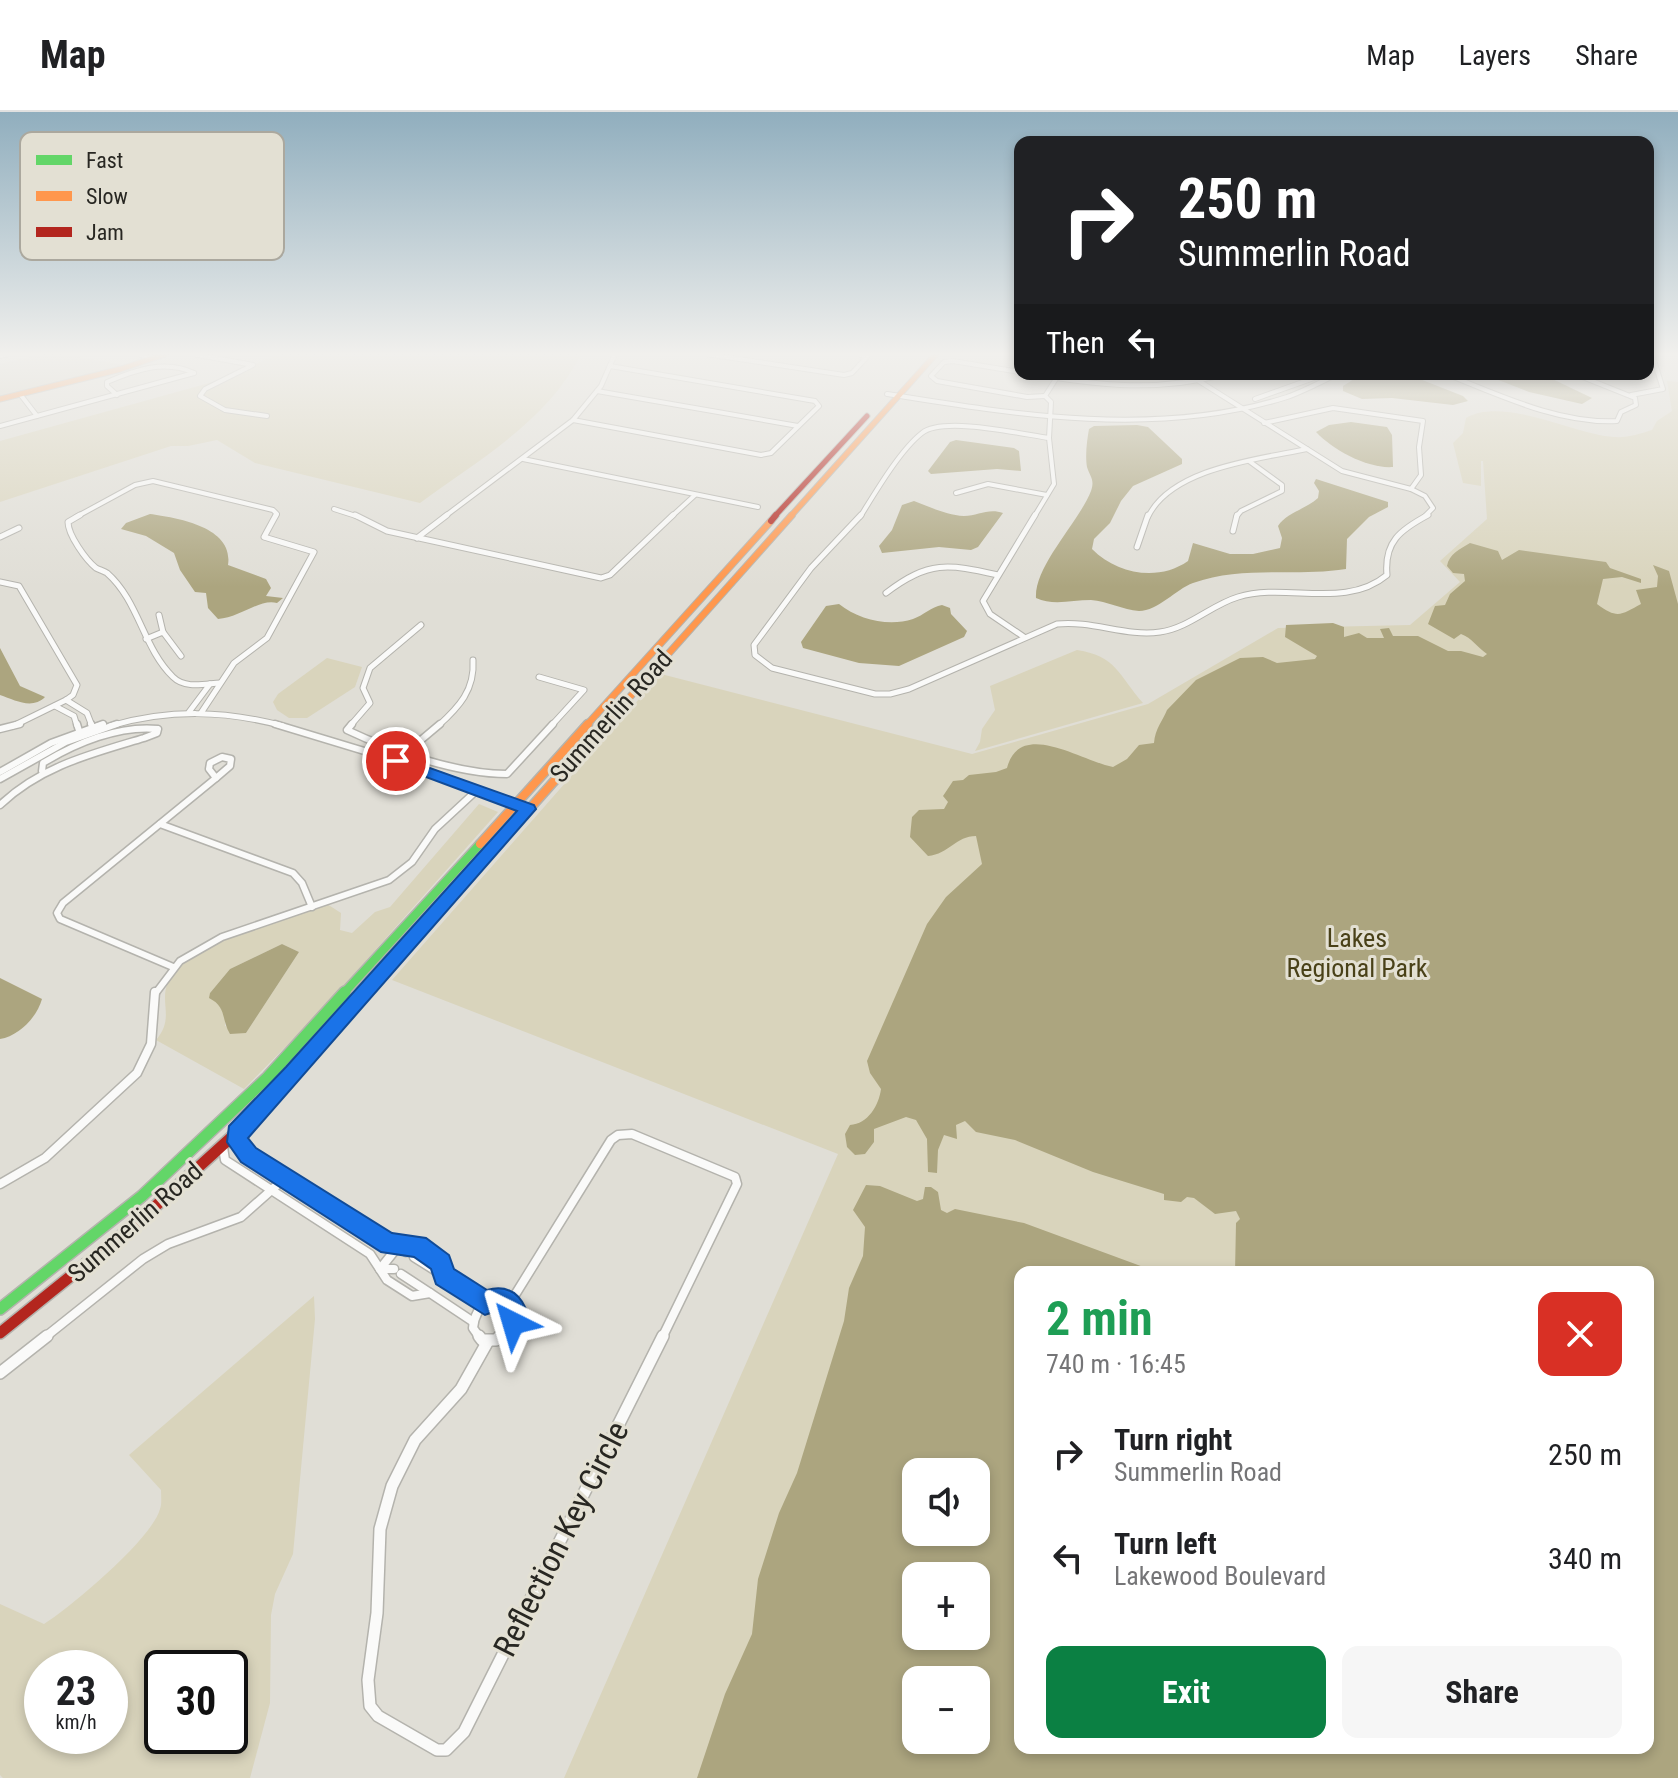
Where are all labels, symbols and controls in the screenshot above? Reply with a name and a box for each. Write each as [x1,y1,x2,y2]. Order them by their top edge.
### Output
text: Map [40,33,106,77]
text: Map [1366,39,1415,72]
text: Layers [1459,39,1531,72]
text: Share [1575,39,1638,72]
legend [20,132,284,260]
text: Fast [86,148,123,173]
text: 250 m [1178,166,1317,232]
icon: right [1046,168,1150,272]
text: Slow [86,184,128,209]
text: Jam [86,220,124,245]
text: Summerlin Road [1178,233,1411,275]
icon: left [1121,320,1165,364]
text: Then [1046,325,1105,360]
street label: Summerlin Road [544,644,678,788]
pin [362,727,430,795]
icon: arrive [374,739,418,783]
park label: Lakes Regional Park [1286,923,1428,983]
street label: Summerlin Road [62,1156,208,1288]
position arrow [471,1281,555,1365]
text: 2 min [1046,1290,1153,1347]
button: close [1538,1292,1622,1376]
text: 740 m · 16:45 [1046,1349,1186,1379]
street label: Reflection Key Circle [485,1415,637,1663]
text: Turn right [1114,1422,1232,1457]
icon: right [1046,1432,1090,1476]
text: 250 m [1548,1437,1622,1472]
text: Summerlin Road [1114,1457,1282,1487]
map controls [902,1458,990,1754]
button: sound [902,1458,990,1546]
text: Turn left [1114,1526,1217,1561]
icon: left [1046,1536,1090,1580]
text: 340 m [1548,1541,1622,1576]
text: Lakewood Boulevard [1114,1561,1326,1591]
button: + [902,1562,990,1650]
button: Exit [1046,1646,1326,1738]
button: Share [1342,1646,1622,1738]
speed limit sign: 30 [144,1650,248,1754]
button: − [902,1666,990,1754]
text: 23 [56,1668,96,1715]
text: km/h [55,1710,97,1734]

